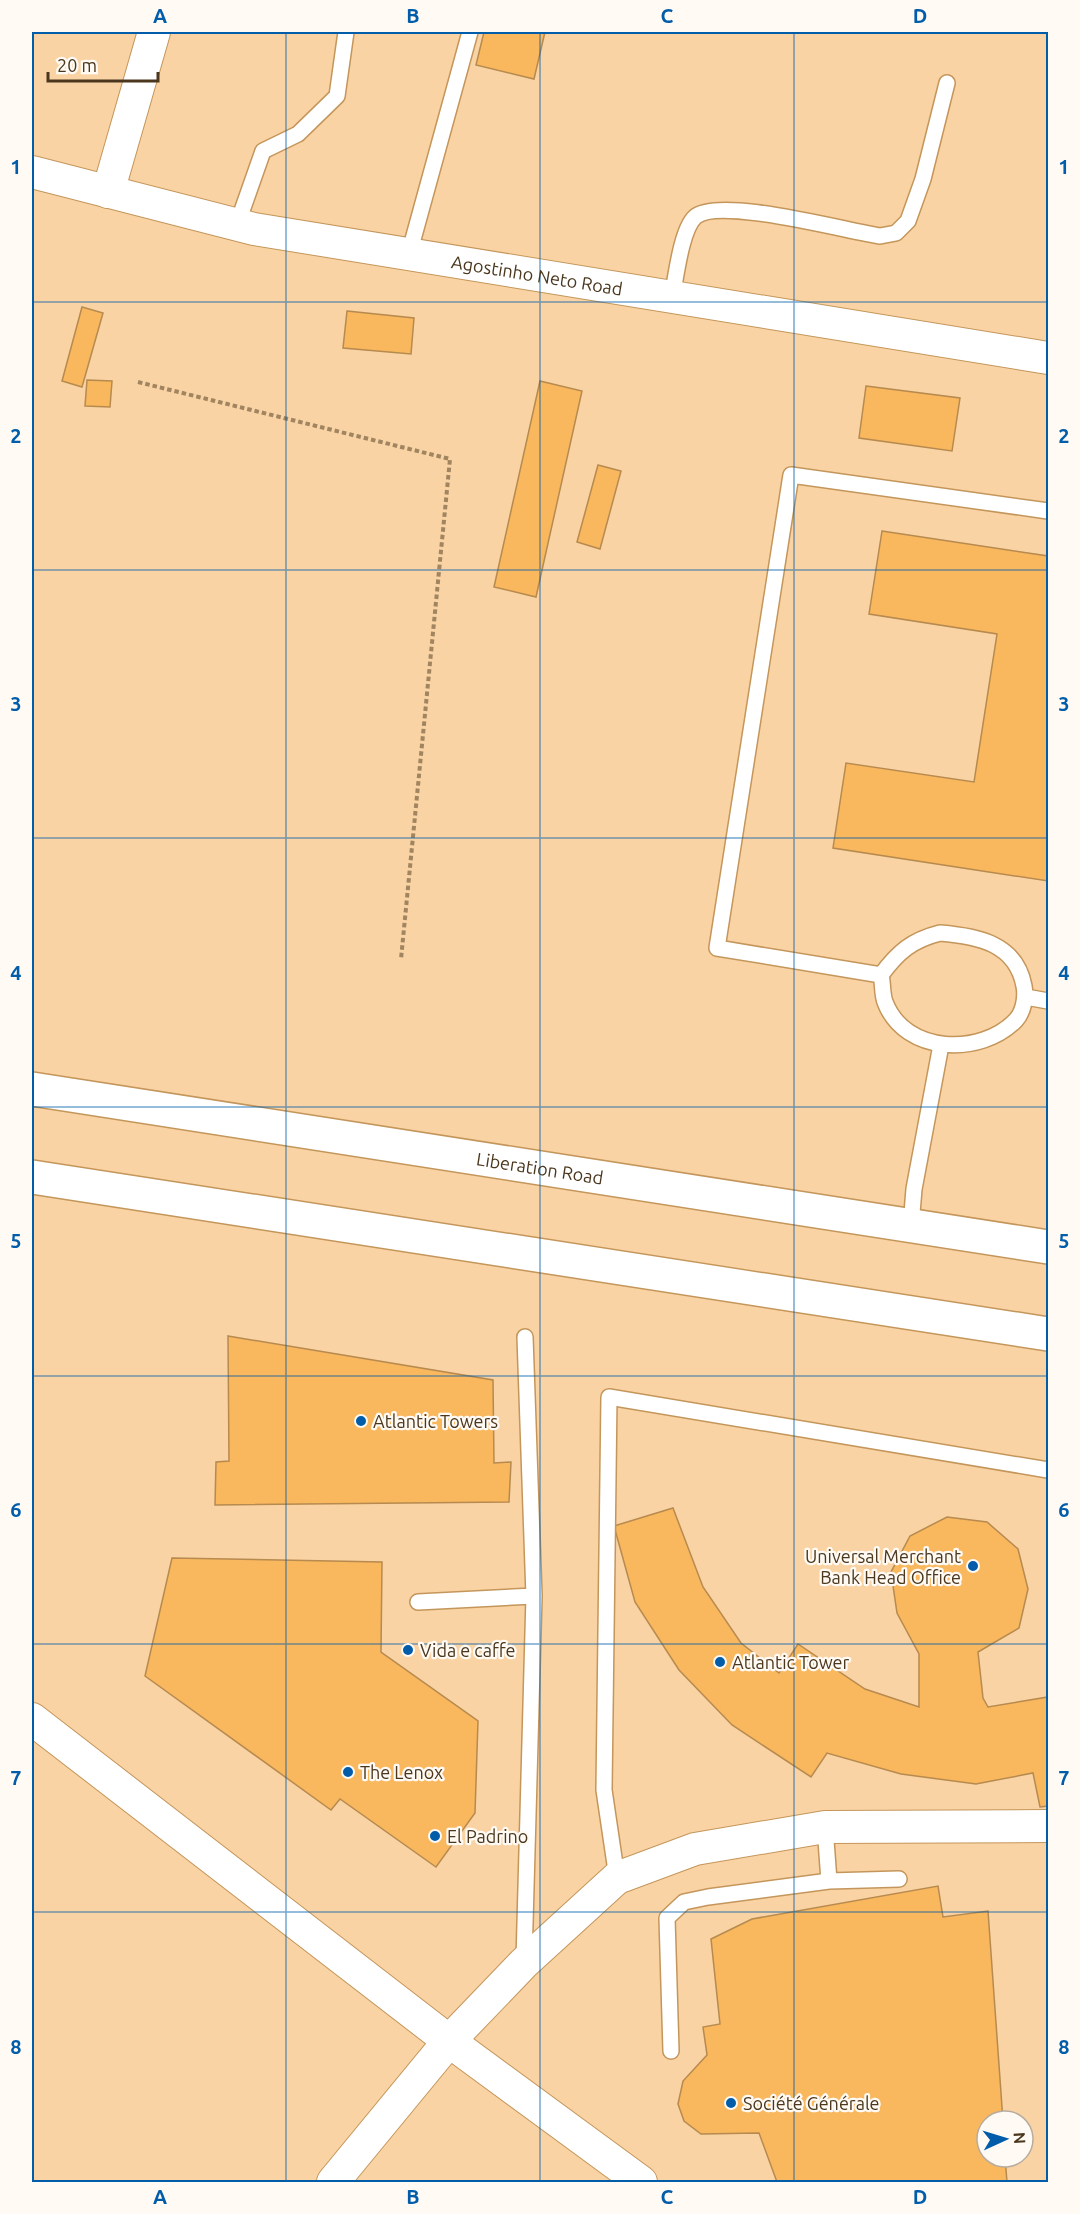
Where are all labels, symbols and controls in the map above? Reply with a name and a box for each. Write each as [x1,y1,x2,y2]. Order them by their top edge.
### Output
text: A [153,4,167,27]
text: B [406,4,420,27]
text: C [661,4,674,27]
text: D [913,4,927,27]
scale bar [48,45,158,83]
text: 20 m [57,55,97,75]
text: 1 [10,155,22,178]
text: 1 [1058,155,1070,178]
street label: Agostinho Neto Road [450,251,624,299]
text: 2 [10,424,22,447]
text: 2 [1058,424,1070,447]
text: 3 [10,692,22,715]
text: 3 [1058,692,1070,715]
text: 4 [10,961,22,984]
text: 4 [1058,961,1070,984]
street label: Liberation Road [475,1148,605,1188]
text: 5 [10,1229,22,1252]
text: 5 [1058,1229,1070,1252]
place label: Atlantic Towers [373,1411,498,1431]
marker: Atlantic Towers [354,1414,368,1428]
text: 6 [10,1498,22,1521]
text: 6 [1058,1498,1070,1521]
place label: Universal Merchant Bank Head Office [805,1546,961,1587]
marker: Universal Merchant Bank Head Office [966,1559,980,1573]
place label: Vida e caffe [420,1640,516,1660]
marker: Vida e caffe [401,1643,415,1657]
place label: Atlantic Tower [732,1652,850,1672]
marker: Atlantic Tower [713,1655,727,1669]
place label: The Lenox [360,1762,443,1782]
marker: The Lenox [341,1765,355,1779]
text: 7 [10,1766,22,1789]
text: 7 [1058,1766,1070,1789]
place label: El Padrino [447,1826,528,1846]
marker: El Padrino [428,1829,442,1843]
text: 8 [10,2035,22,2058]
text: 8 [1058,2035,1070,2058]
place label: Société Générale [743,2093,880,2113]
marker: Société Générale [724,2096,738,2110]
north arrow [975,2109,1035,2169]
text: N [1011,2131,1029,2145]
text: A [153,2185,167,2208]
text: B [406,2185,420,2208]
text: C [661,2185,674,2208]
text: D [913,2185,927,2208]

